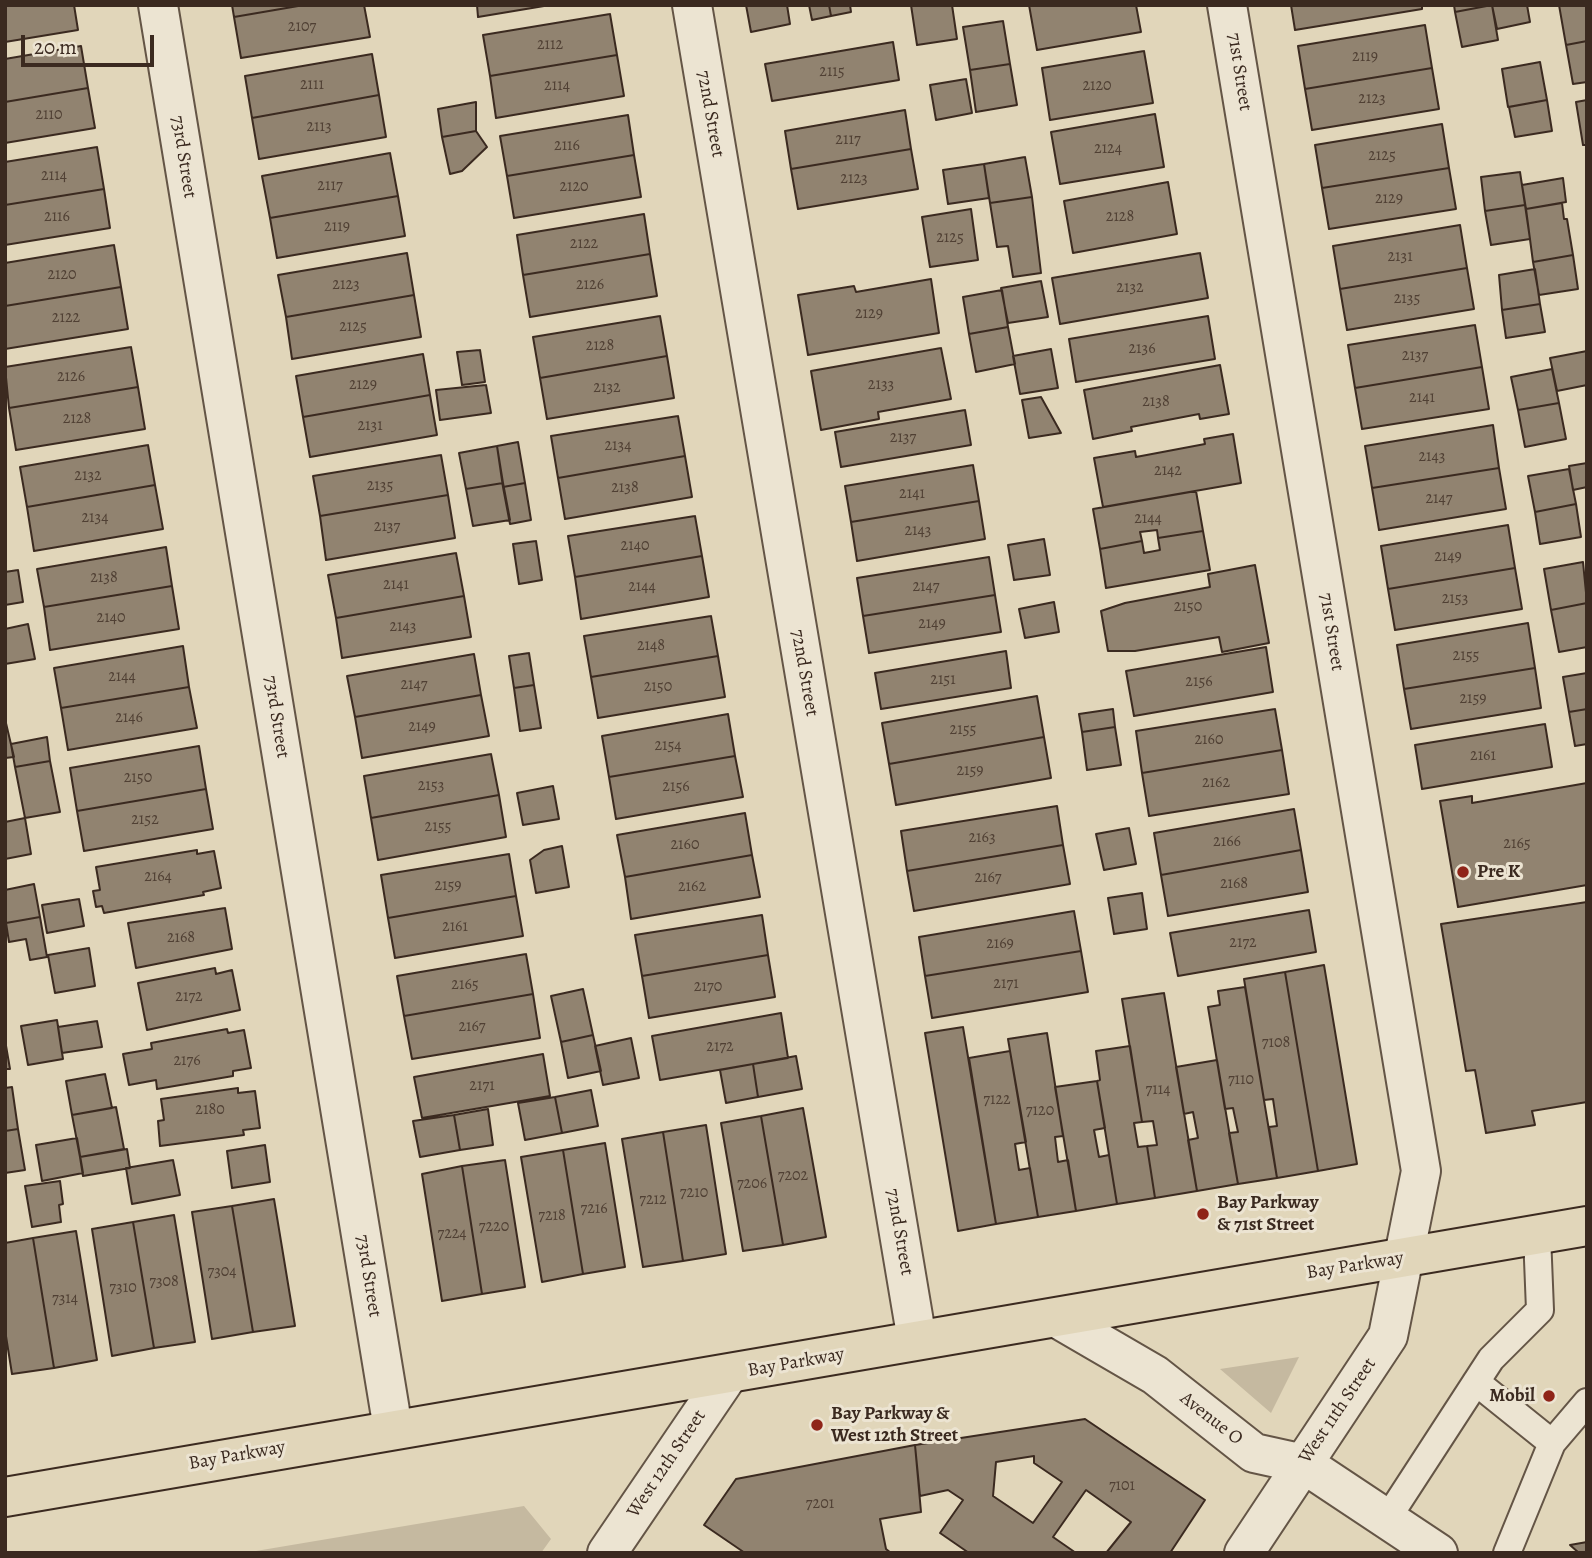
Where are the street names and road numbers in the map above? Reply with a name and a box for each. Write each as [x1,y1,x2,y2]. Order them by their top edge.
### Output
street label: 71st Street [1222,31,1256,113]
street label: 72nd Street [691,69,729,159]
street label: 73rd Street [165,114,201,200]
street label: 71st Street [1314,591,1348,673]
street label: 72nd Street [785,628,823,718]
street label: 73rd Street [258,674,294,760]
street label: 72nd Street [880,1187,918,1277]
street label: 73rd Street [350,1233,386,1319]
street label: Bay Parkway [1305,1247,1405,1285]
street label: Bay Parkway [746,1343,846,1383]
street label: West 11th Street [1294,1354,1382,1468]
street label: Avenue O [1175,1387,1247,1451]
street label: West 12th Street [623,1406,711,1522]
street label: Bay Parkway [187,1436,287,1476]

